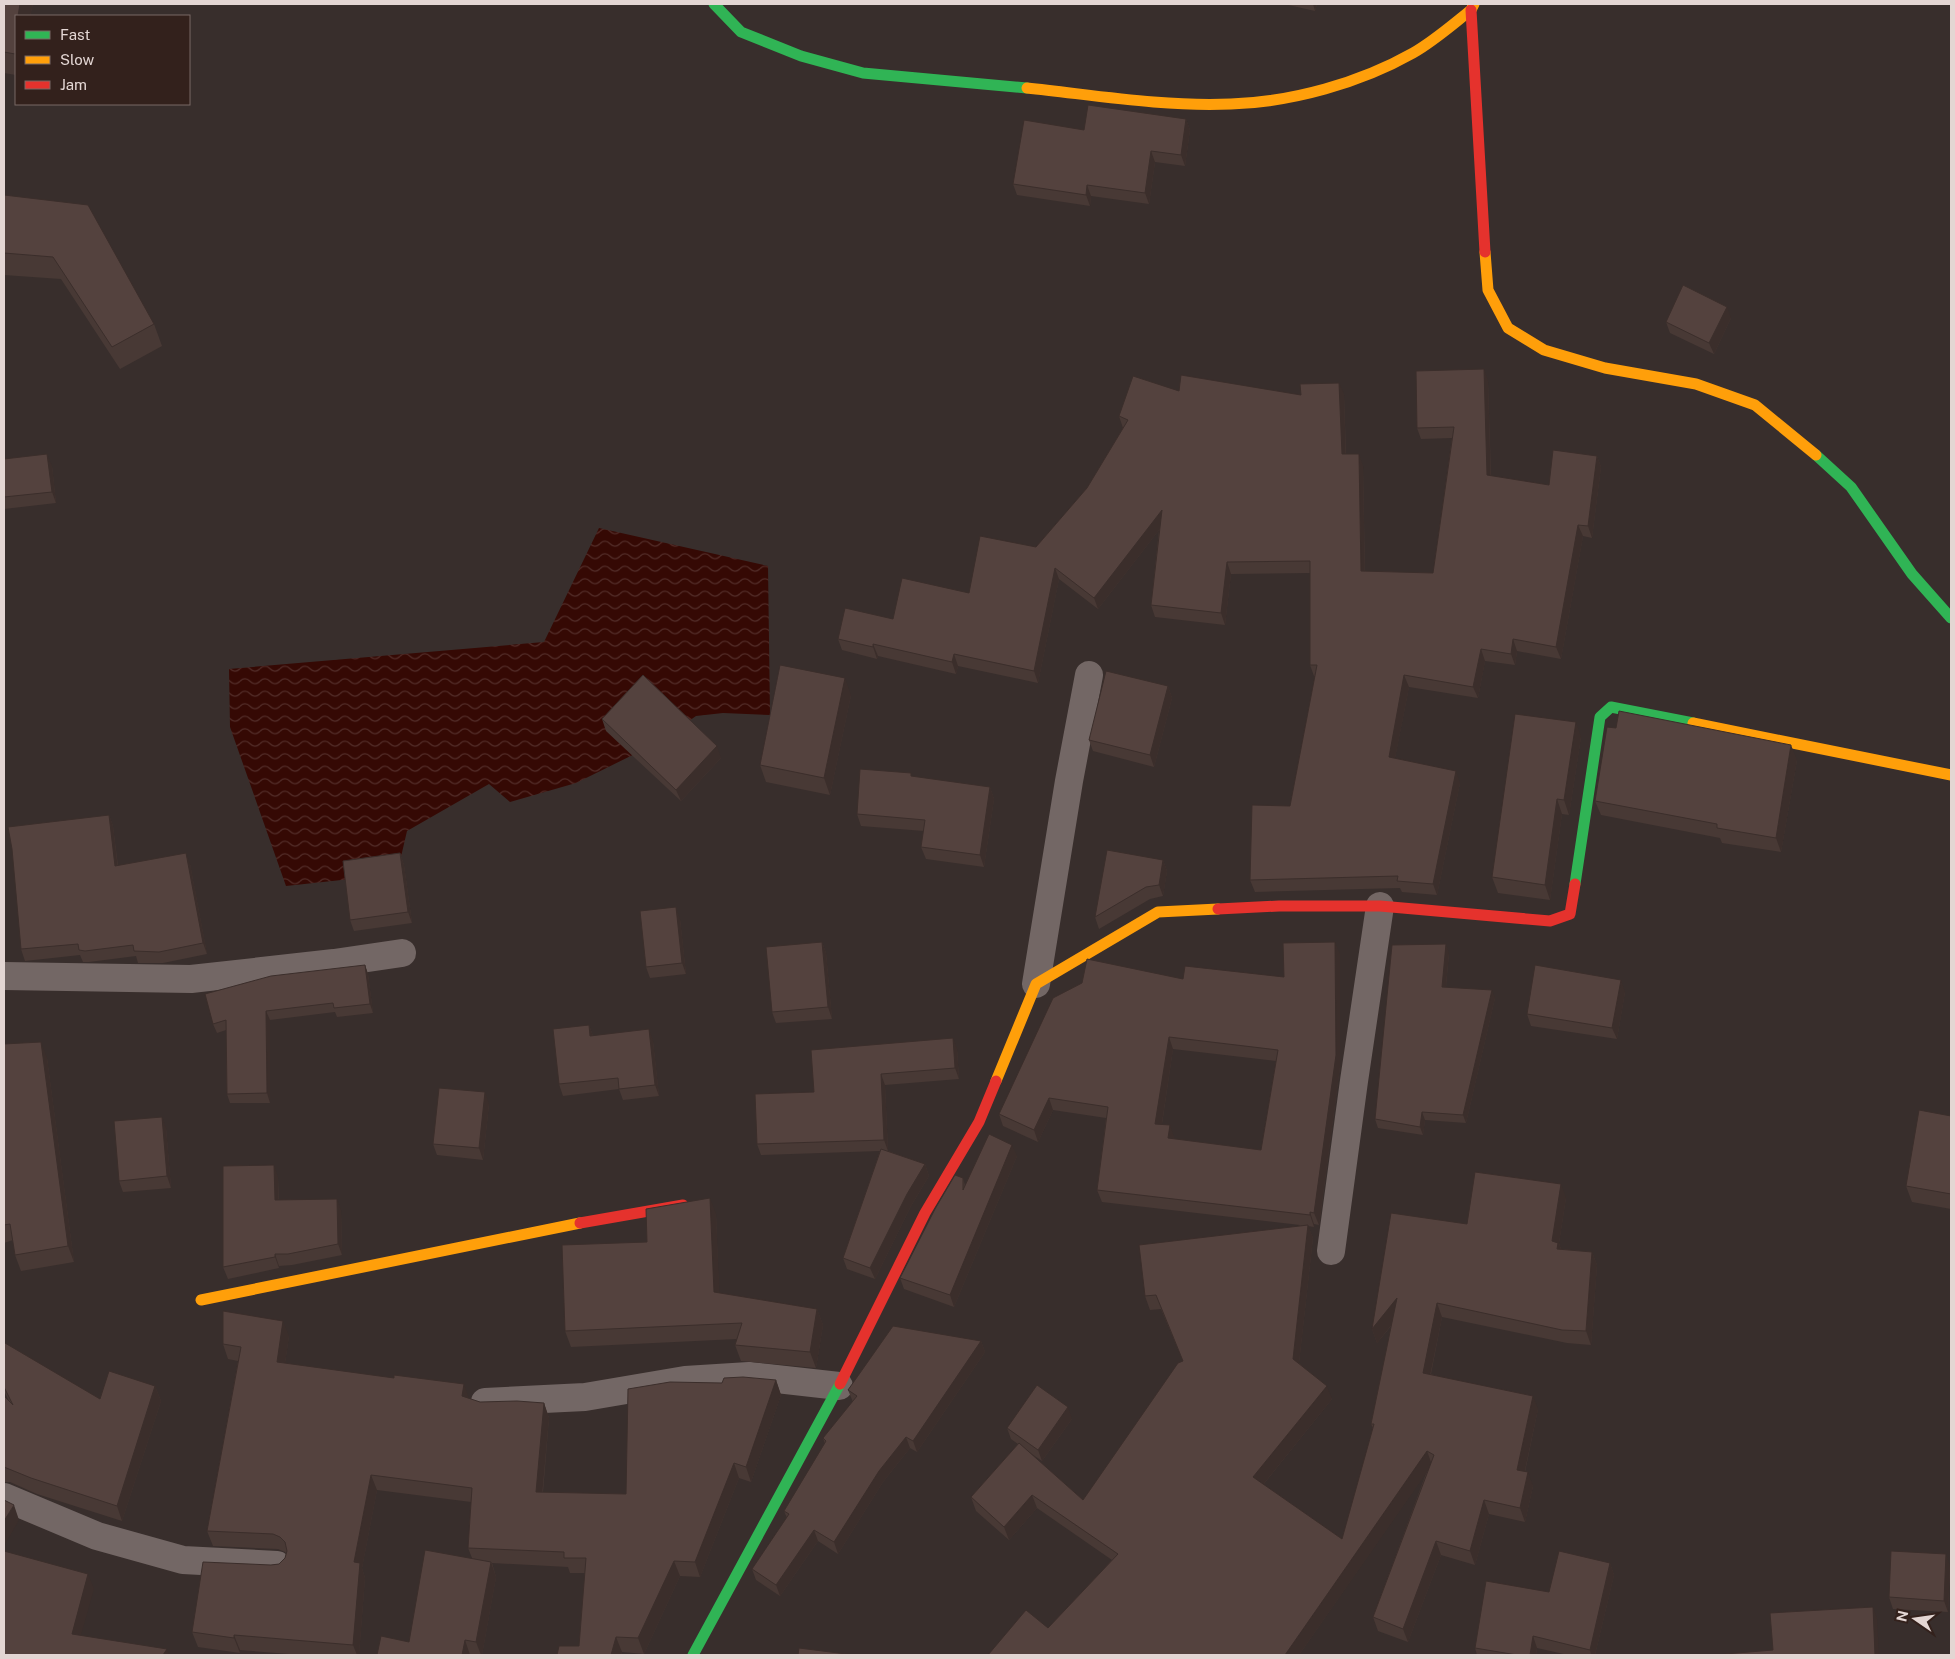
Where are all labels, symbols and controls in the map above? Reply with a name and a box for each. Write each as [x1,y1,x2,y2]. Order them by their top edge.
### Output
legend [15,15,190,105]
text: Fast [60,26,90,43]
text: Slow [60,51,95,68]
text: Jam [60,76,87,93]
north arrow [1890,1594,1940,1644]
text: N [1893,1609,1911,1623]

